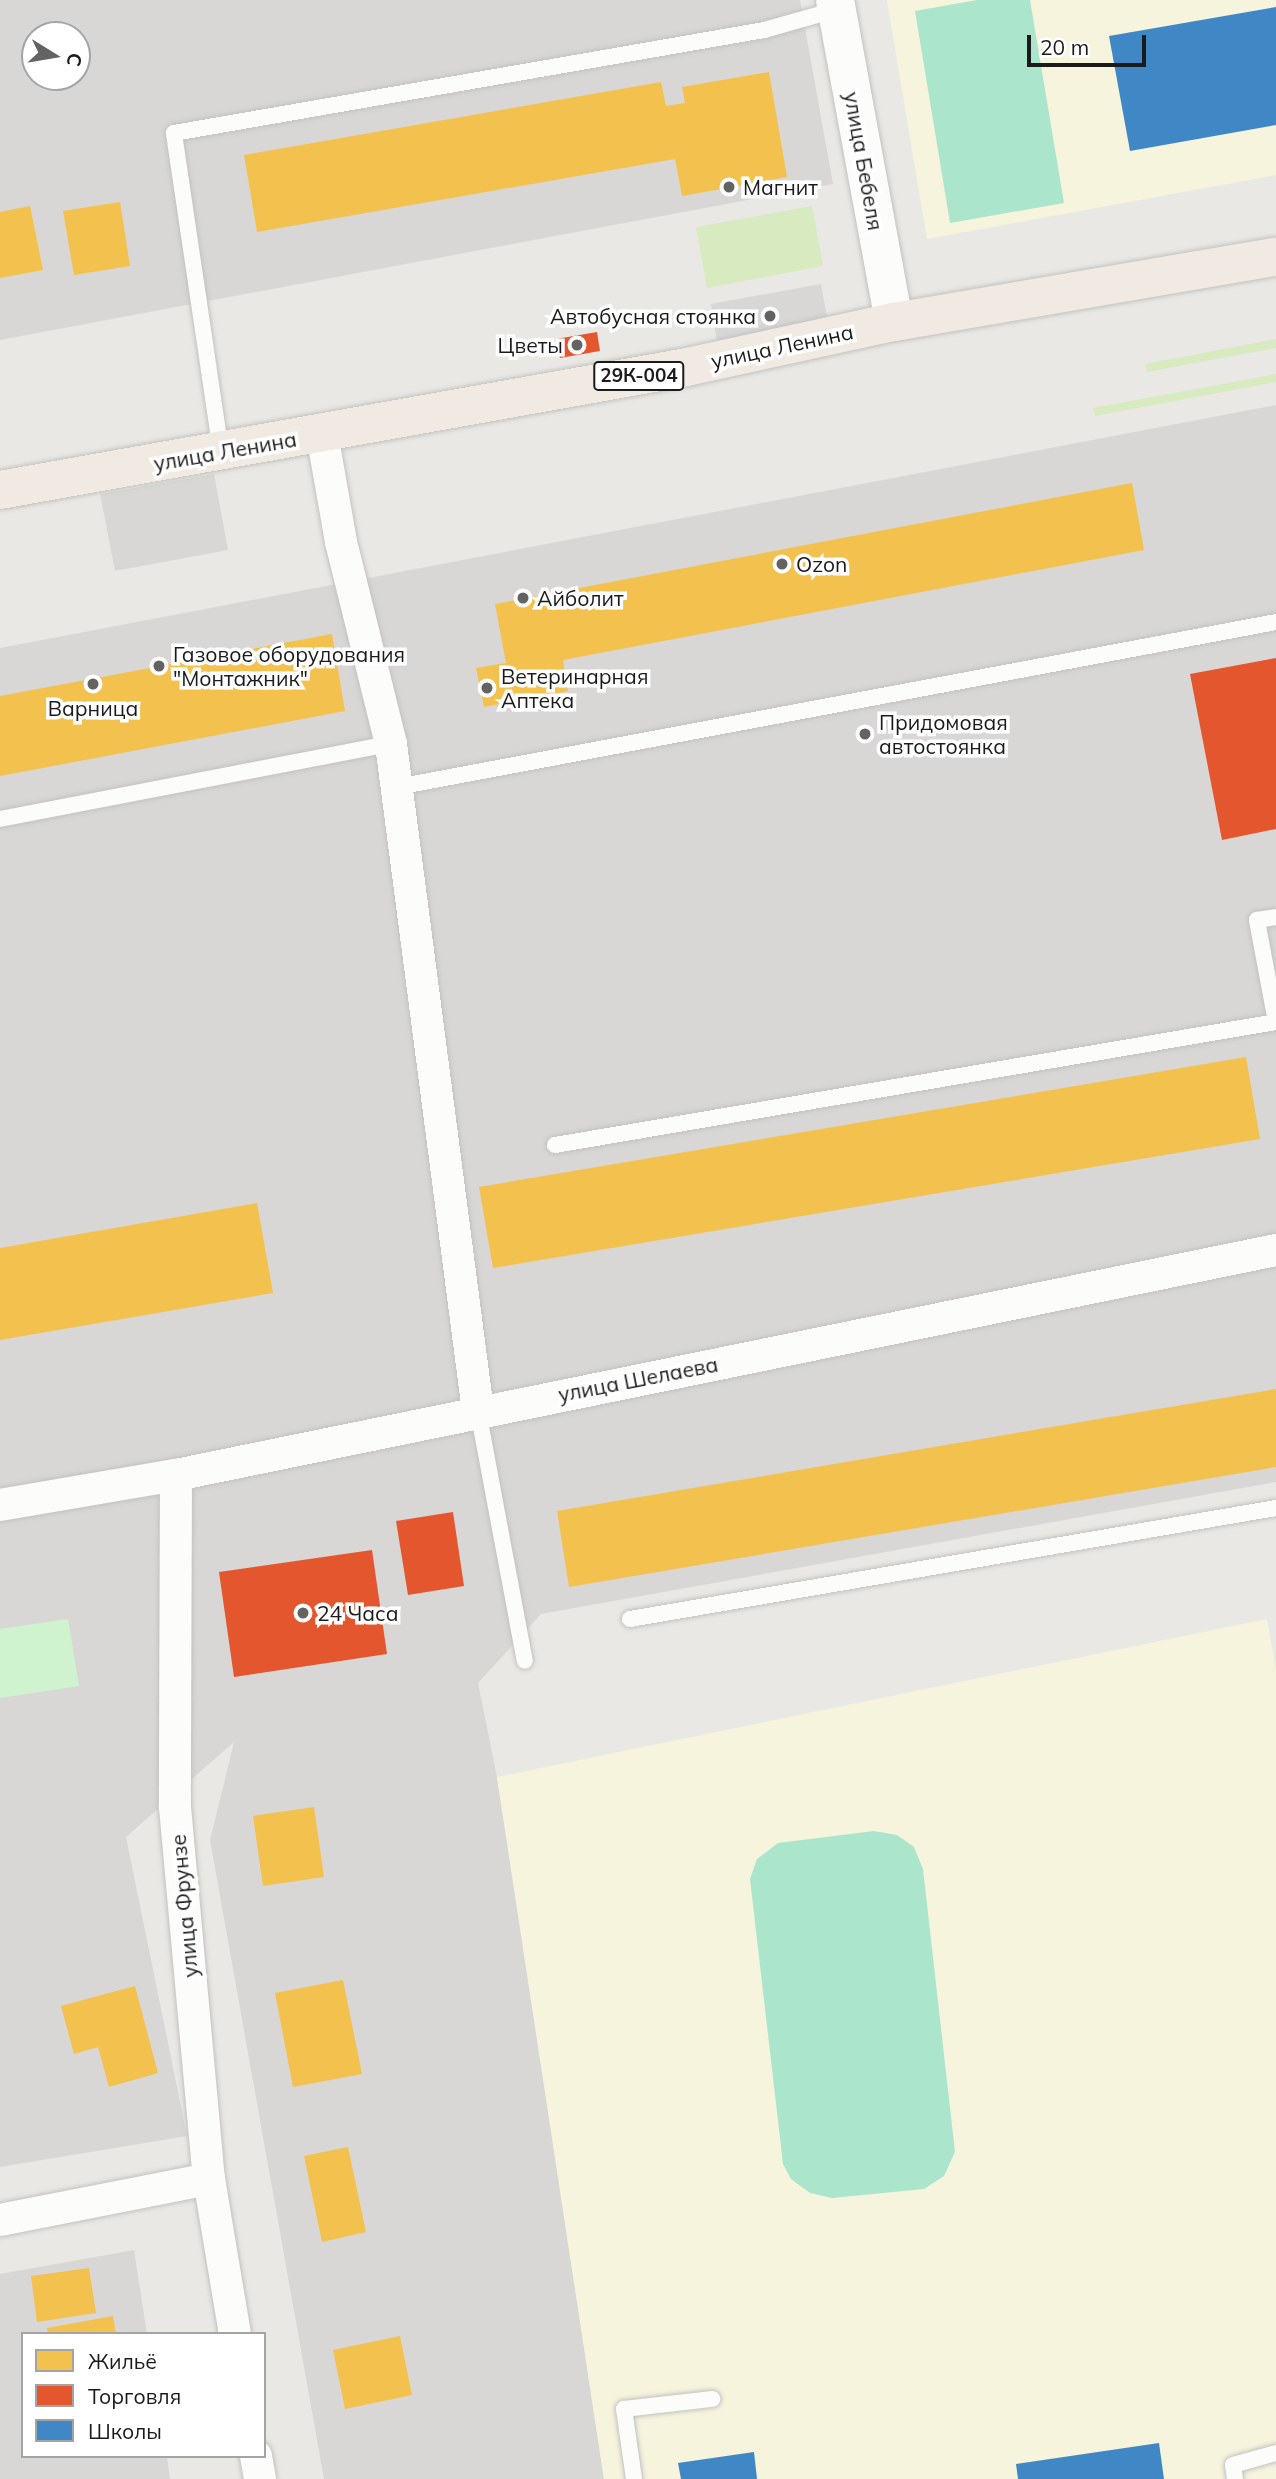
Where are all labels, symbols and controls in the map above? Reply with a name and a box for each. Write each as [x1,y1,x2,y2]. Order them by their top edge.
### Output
north arrow [21,21,91,91]
scale bar [1031,21,1150,65]
text: 20 m [1040,34,1089,60]
text: С [62,51,88,68]
street label: улица Бебеля [839,90,889,232]
place label: Магнит [743,174,818,200]
marker: Магнит [721,179,737,195]
place label: Автобусная стоянка [550,303,756,329]
marker: Автобусная стоянка [762,308,778,324]
street label: улица Ленина [709,319,855,373]
place label: Цветы [498,332,563,358]
marker: Цветы [569,337,585,353]
road number: 29К-004 [592,360,686,392]
street label: улица Ленина [152,426,298,476]
place label: Ozon [796,551,847,577]
marker: Ozon [774,556,790,572]
place label: Айболит [537,585,624,611]
marker: Айболит [515,590,531,606]
place label: Газовое оборудования "Монтажник" [173,641,405,691]
marker: Газовое оборудования "Монтажник" [151,658,167,674]
place label: Ветеринарная Аптека [501,663,648,713]
marker: Варница [85,676,101,692]
marker: Ветеринарная Аптека [479,680,495,696]
place label: Варница [48,695,138,721]
place label: Придомовая автостоянка [879,709,1008,759]
marker: Придомовая автостоянка [857,726,873,742]
street label: улица Шелаева [556,1351,720,1407]
place label: 24 Часа [317,1600,398,1626]
marker: 24 Часа [295,1605,311,1621]
street label: улица Фрунзе [165,1833,203,1979]
legend [21,2332,266,2458]
text: Жильё [88,2348,157,2374]
text: Торговля [88,2383,181,2409]
text: Школы [88,2418,162,2444]

